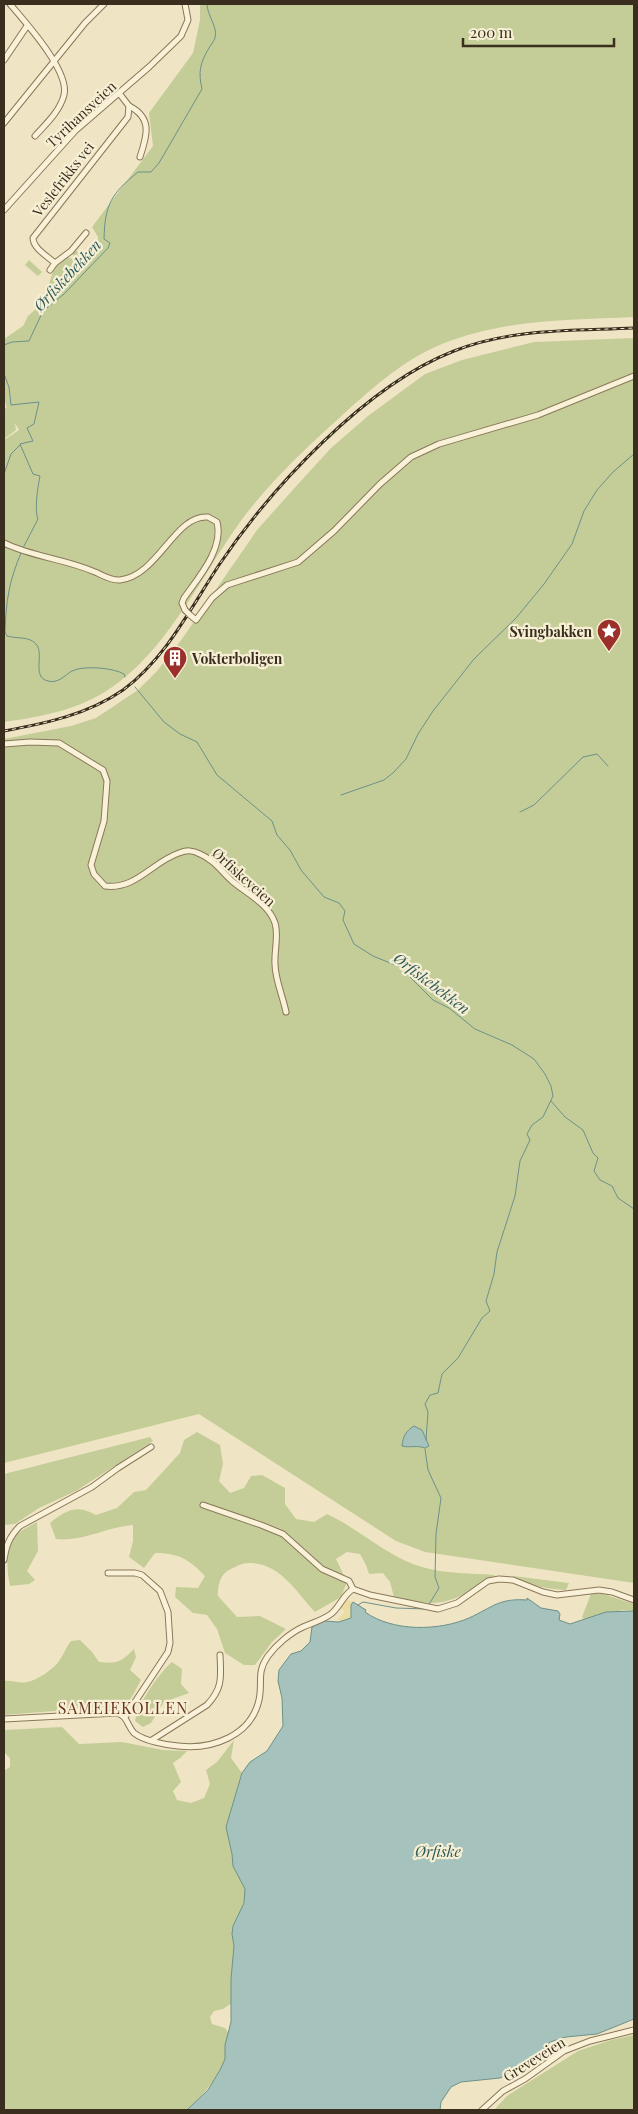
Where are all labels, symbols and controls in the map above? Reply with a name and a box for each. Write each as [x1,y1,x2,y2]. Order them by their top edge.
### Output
scale bar [463,15,614,47]
text: 200 m [470,22,513,42]
street label: Tyrihansveien [42,76,121,151]
street label: Veslefrikks vei [27,138,98,221]
water label: Ørfiskebekken [28,235,105,316]
place icon: Svingbakken [596,618,622,652]
place label: Svingbakken [509,622,592,641]
building icon: Vokterboligen [162,645,188,679]
place label: Vokterboligen [191,649,283,668]
street label: Ørfiskeveien [208,843,280,911]
water label: Ørfiskebekken [389,947,474,1018]
district label: SAMEIEKOLLEN [58,1697,188,1718]
water label: Ørfiske [414,1841,462,1861]
street label: Greveveien [499,2032,569,2086]

